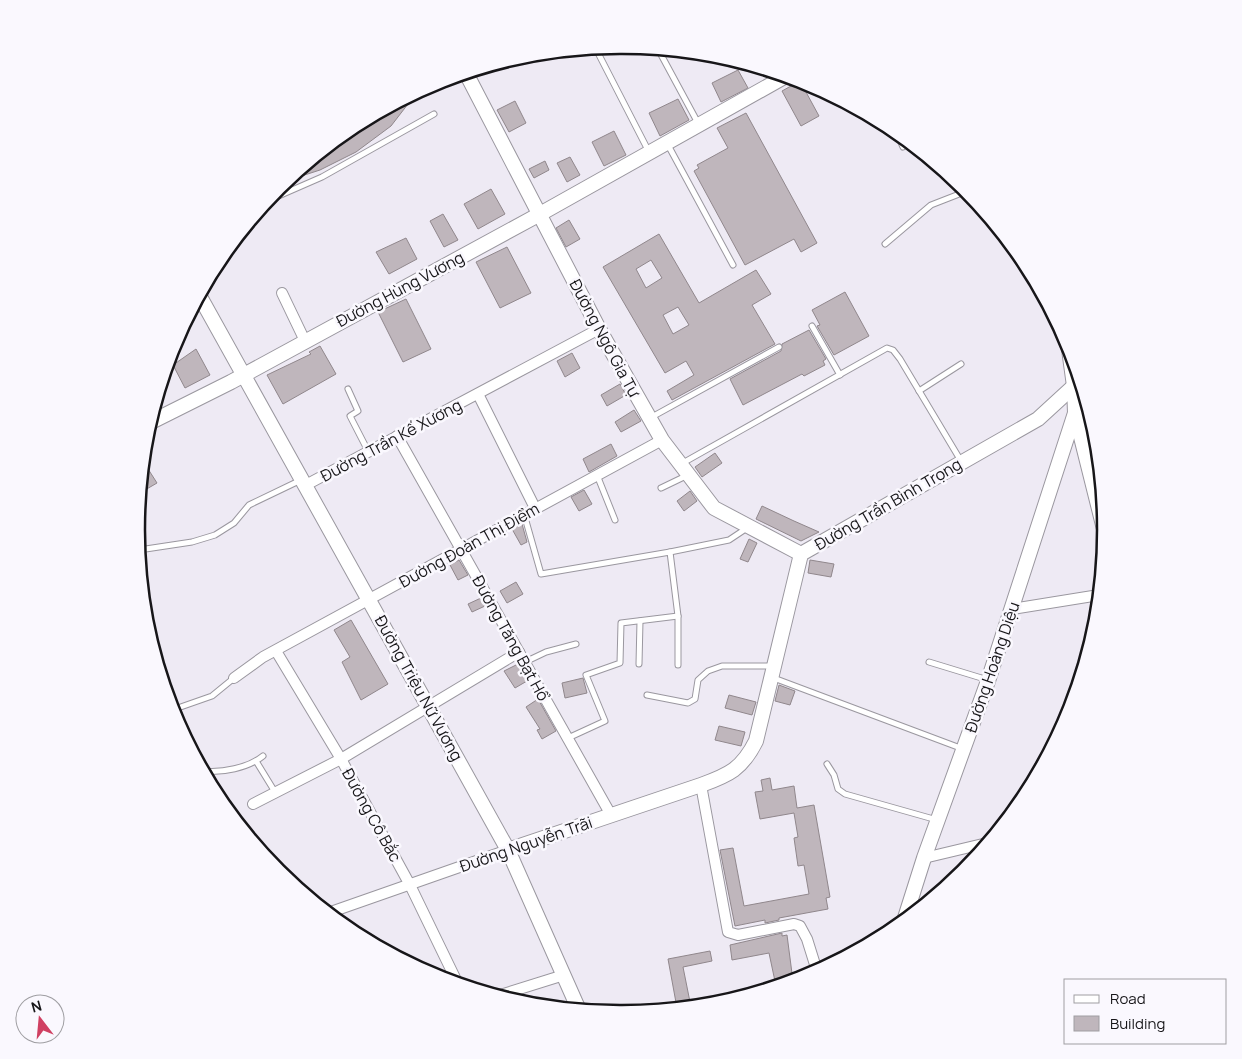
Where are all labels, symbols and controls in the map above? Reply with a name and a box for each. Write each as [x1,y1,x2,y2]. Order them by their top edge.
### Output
street label: Đường Hùng Vương [332,246,468,332]
street label: Đường Ngô Gia Tự [565,275,646,401]
street label: Đường Trần Kế Xương [317,393,465,487]
street label: Đường Trần Bình Trọng [810,453,966,555]
street label: Đường Đoàn Thị Điểm [395,497,543,593]
street label: Đường Tăng Bạt Hổ [467,571,555,705]
street label: Đường Hoàng Diệu [959,599,1025,735]
street label: Đường Triệu Nữ Vương [370,611,468,765]
street label: Đường Cô Bắc [337,764,407,866]
street label: Đường Nguyễn Trãi [457,811,595,877]
legend [1064,979,1227,1044]
text: Road [1110,988,1146,1009]
north arrow [15,994,65,1044]
text: N [29,996,44,1017]
text: Building [1110,1013,1165,1034]

